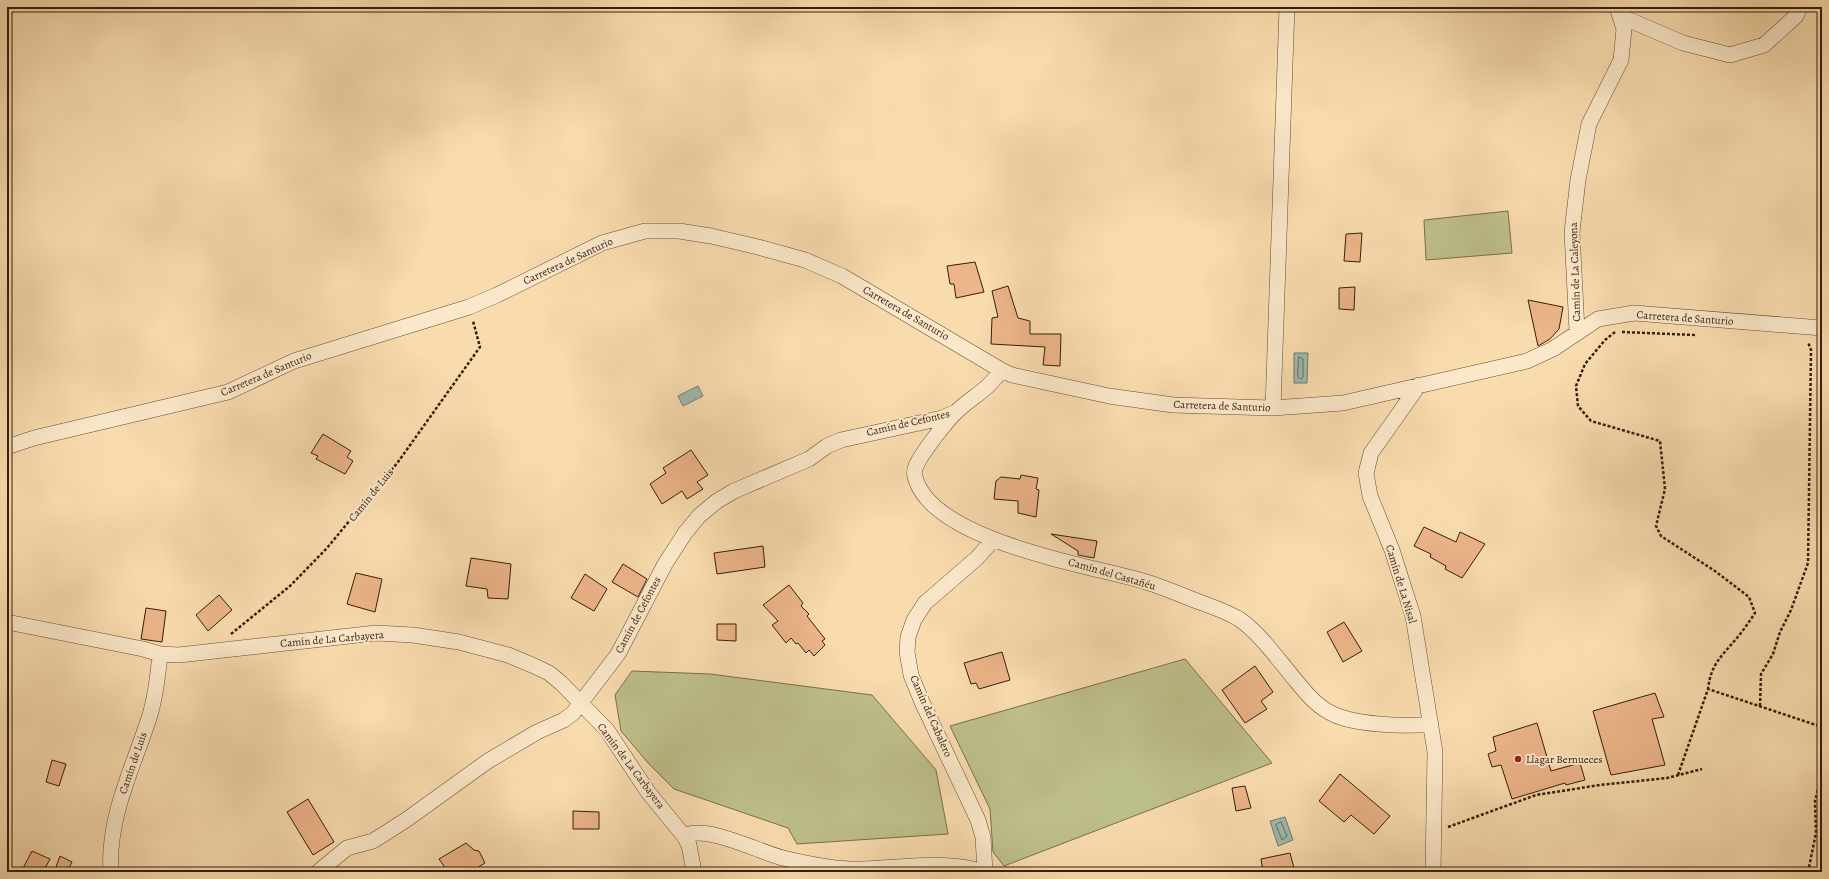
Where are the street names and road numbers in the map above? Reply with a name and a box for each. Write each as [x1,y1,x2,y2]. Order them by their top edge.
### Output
street label: Camín de La Caleyona [1566,221,1584,322]
street label: Carretera de Santurio [521,233,616,288]
street label: Carretera de Santurio [860,282,952,344]
street label: Carretera de Santurio [1636,307,1735,329]
street label: Carretera de Santurio [218,348,314,400]
street label: Carretera de Santurio [1173,397,1271,415]
street label: Camín de Cefontes [865,406,951,440]
street label: Camín de Luis [345,465,397,525]
street label: Camín de La Nisal [1382,543,1420,625]
street label: Camín del Castañéu [1066,554,1158,594]
street label: Camín de Cefontes [611,574,665,656]
street label: Camín de La Carbayera [280,627,385,651]
street label: Camín del Cabalero [906,673,956,760]
street label: Camín de La Carbayera [594,720,669,813]
street label: Camín de Luis [115,730,151,796]

